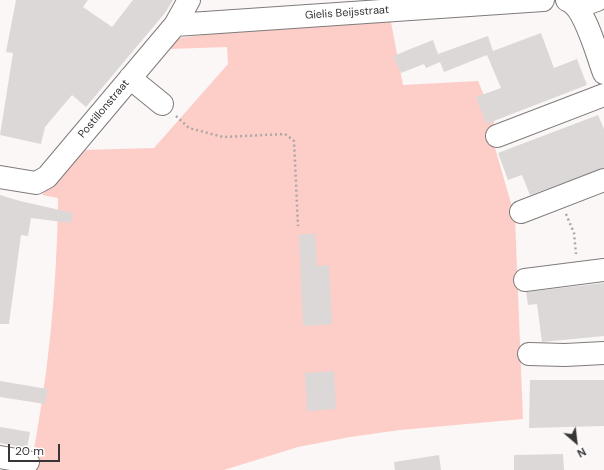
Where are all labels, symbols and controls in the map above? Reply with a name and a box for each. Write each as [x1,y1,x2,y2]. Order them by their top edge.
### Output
street label: Gielis Beijsstraat [305,3,389,23]
street label: Postillonstraat [76,77,132,141]
north arrow [556,422,596,462]
scale bar [10,436,62,462]
text: 20 m [15,443,44,459]
text: N [575,445,588,461]

